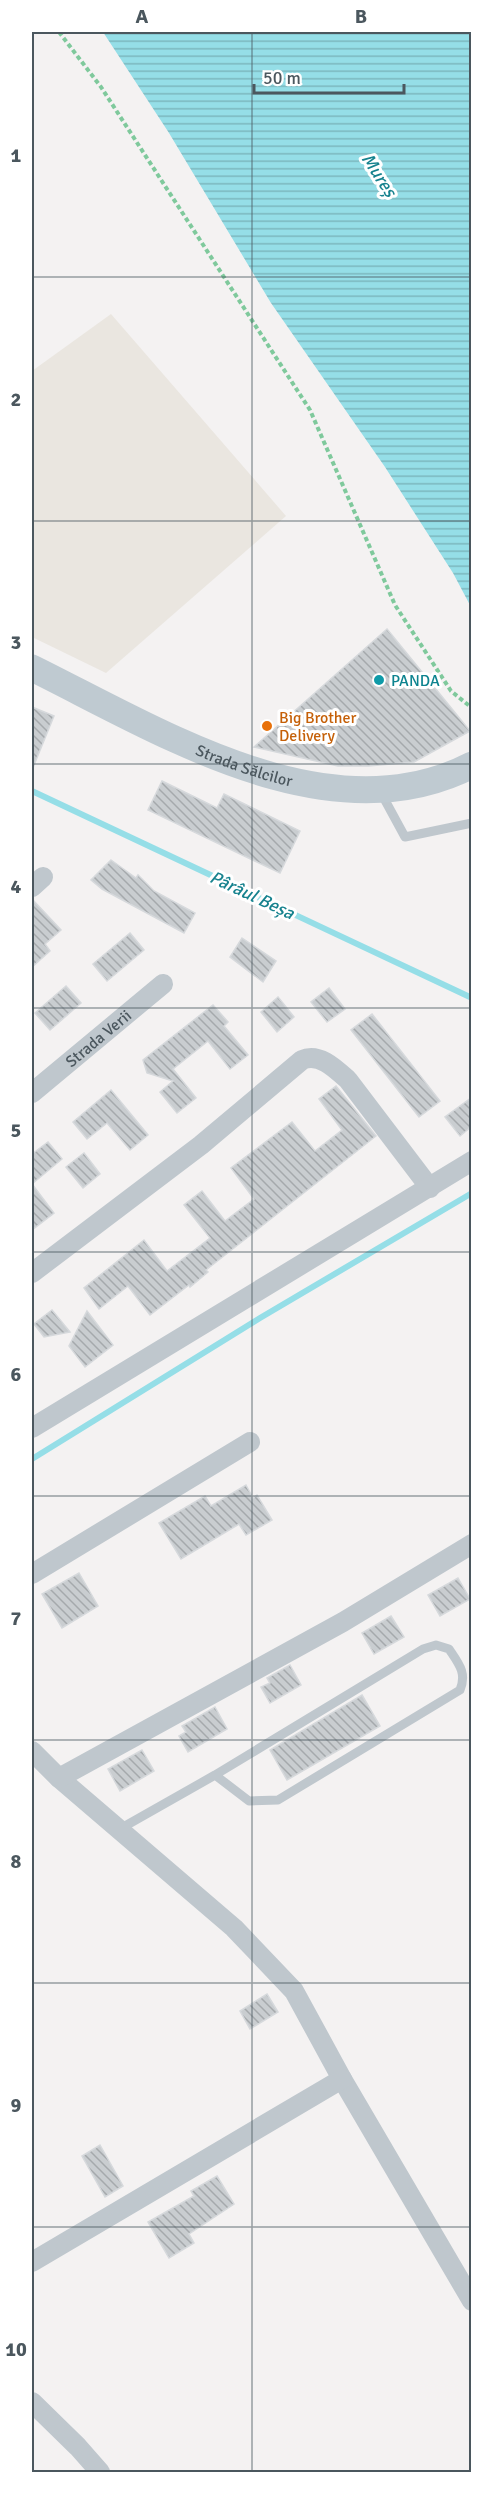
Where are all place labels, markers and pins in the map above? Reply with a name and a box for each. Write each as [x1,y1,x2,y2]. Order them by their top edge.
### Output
place label: PANDA [391,671,440,691]
marker: PANDA [372,673,386,687]
place label: Big Brother Delivery [279,708,357,746]
marker: Big Brother Delivery [260,719,274,733]

